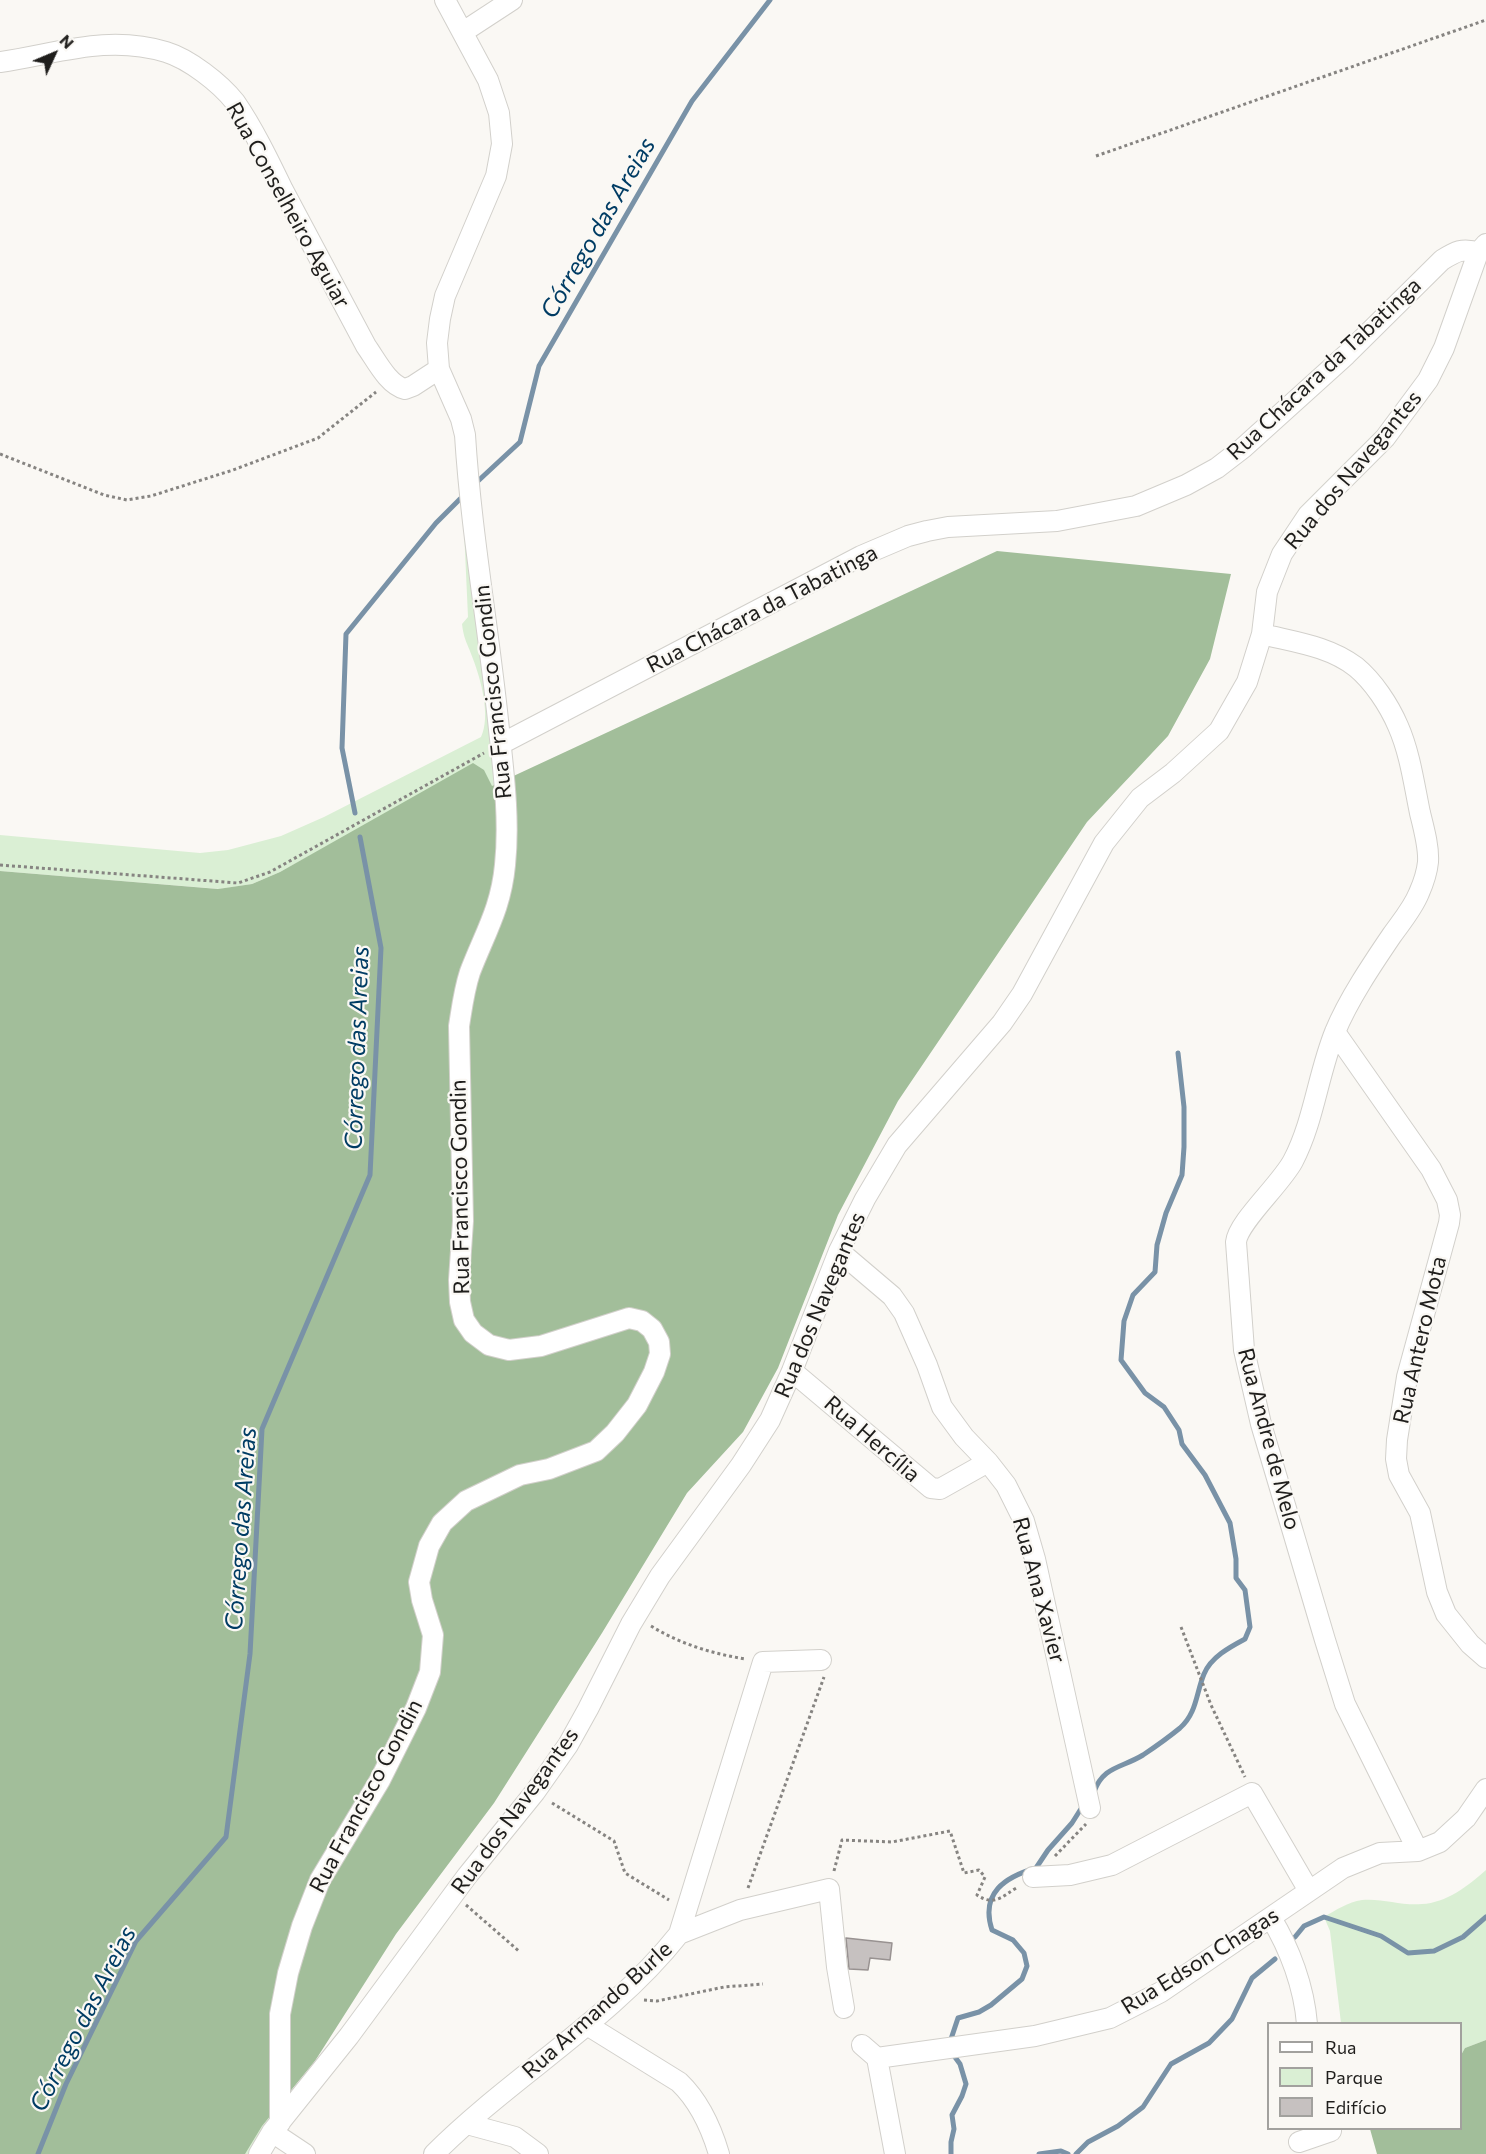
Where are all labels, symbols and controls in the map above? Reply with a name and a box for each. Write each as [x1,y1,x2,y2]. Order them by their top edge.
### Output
north arrow [24,24,84,84]
text: N [56,30,78,52]
street label: Rua Conselheiro Aguiar [220,98,356,312]
water label: Córrego das Areias [535,133,661,323]
street label: Rua Chácara da Tabatinga [1222,272,1426,466]
street label: Rua dos Navegantes [1279,385,1427,555]
street label: Rua Chácara da Tabatinga [642,539,882,679]
street label: Rua Francisco Gondin [469,584,517,800]
water label: Córrego das Areias [339,946,375,1150]
street label: Rua Francisco Gondin [445,1079,475,1295]
street label: Rua dos Navegantes [769,1208,871,1402]
street label: Rua Antero Mota [1388,1254,1452,1426]
street label: Rua Andre de Melo [1232,1345,1306,1533]
street label: Rua Hercília [819,1390,925,1488]
water label: Córrego das Areias [220,1426,262,1632]
street label: Rua Ana Xavier [1007,1514,1071,1666]
street label: Rua Francisco Gondin [304,1695,428,1897]
street label: Rua dos Navegantes [446,1723,584,1899]
street label: Rua Edson Chagas [1116,1902,1284,2020]
water label: Córrego das Areias [24,1922,142,2116]
street label: Rua Armando Burle [517,1936,677,2084]
legend [1267,2022,1462,2130]
text: Rua [1325,2036,1356,2058]
text: Parque [1325,2066,1383,2088]
text: Edifício [1325,2096,1387,2118]

